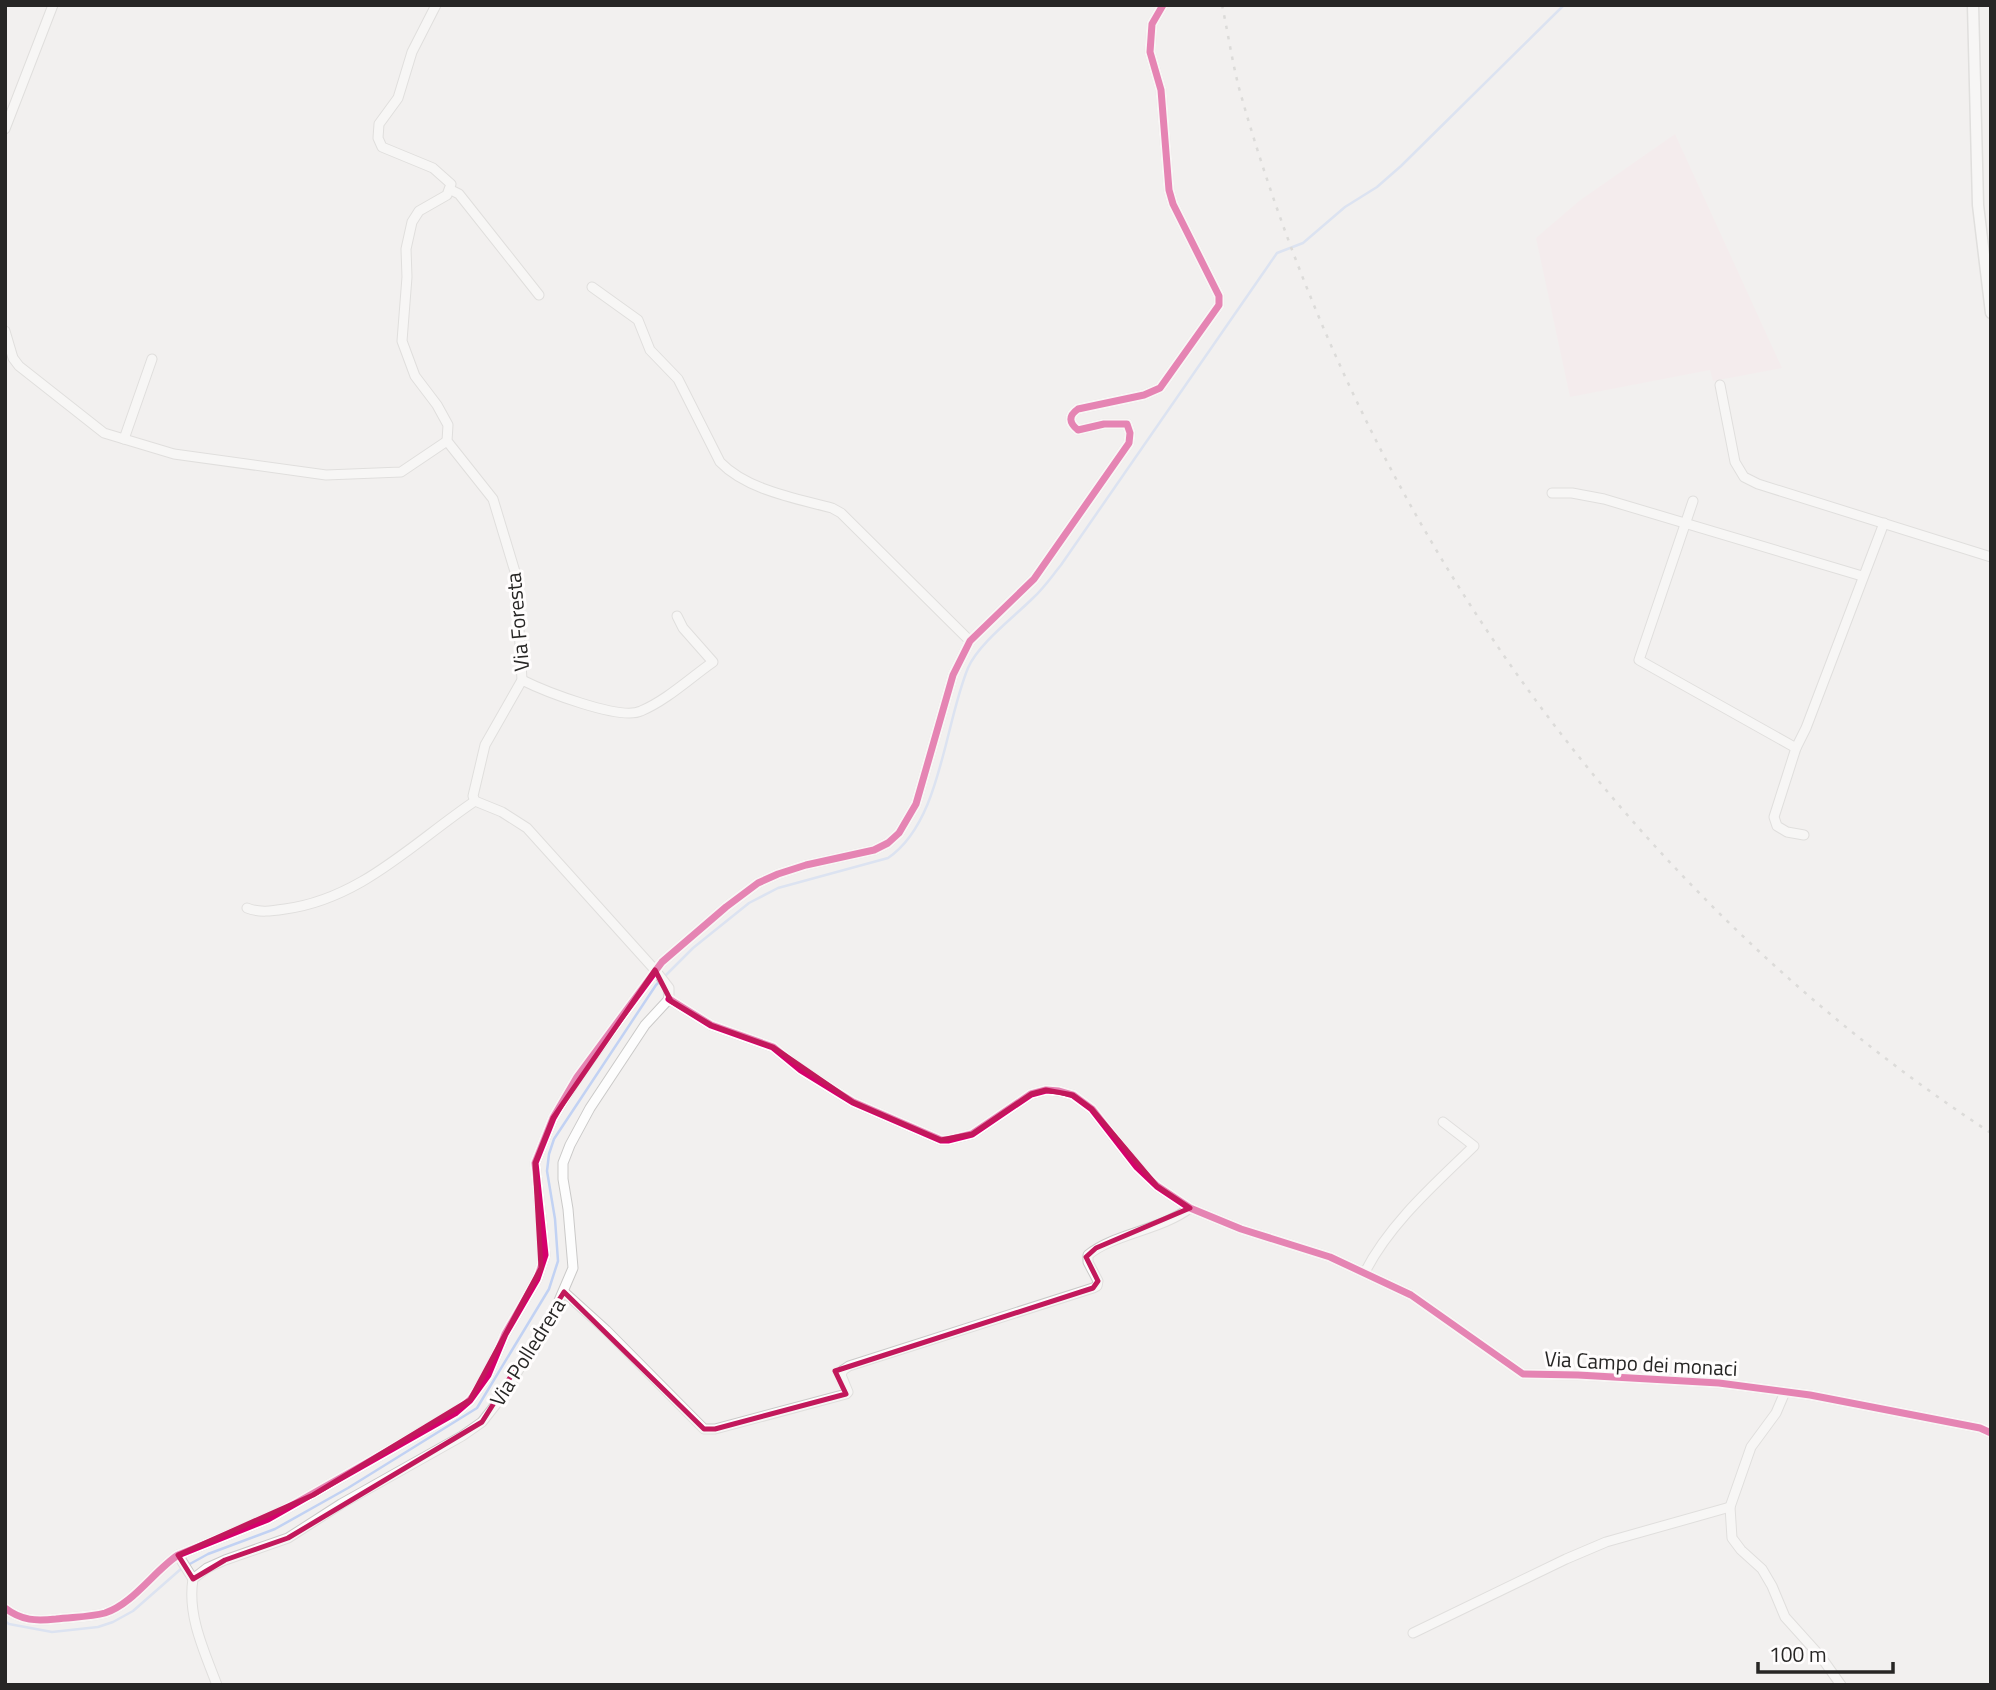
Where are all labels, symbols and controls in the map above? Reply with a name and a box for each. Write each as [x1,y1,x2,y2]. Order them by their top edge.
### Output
street label: Via Foresta [497,571,537,673]
street label: Via Polledrera [481,1291,573,1412]
street label: Via Campo dei monaci [1544,1342,1738,1384]
scale bar [1758,1630,1893,1674]
text: 100 m [1769,1638,1826,1670]

